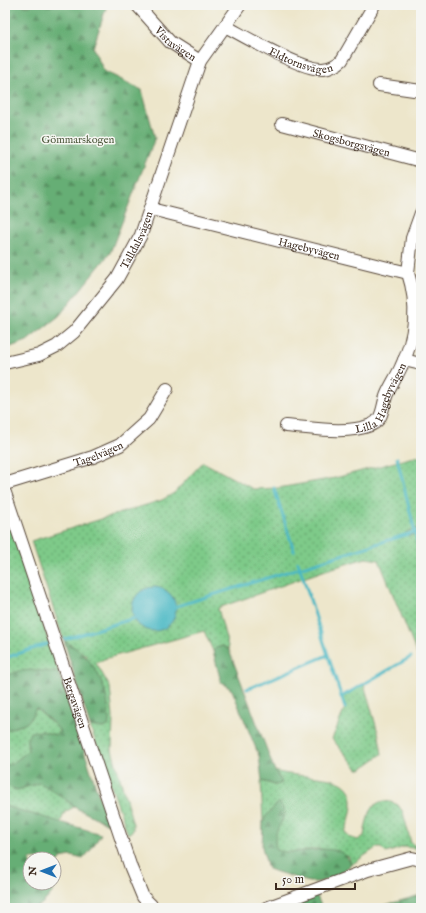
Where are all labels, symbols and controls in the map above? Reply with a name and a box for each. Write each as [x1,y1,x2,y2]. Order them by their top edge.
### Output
street label: Vistavägen [151,23,199,65]
street label: Eldtornsvägen [266,45,335,77]
street label: Skogsborgsvägen [311,127,392,161]
park label: Gömmarskogen [42,133,115,147]
street label: Talldalsvägen [118,210,157,272]
street label: Hagebyvägen [277,235,341,264]
street label: Lilla Hagebyvägen [354,361,410,437]
street label: Tagelvägen [72,438,126,471]
street label: Bergavägen [59,675,90,731]
north arrow [22,851,62,891]
scale bar [276,865,355,891]
text: N [26,866,40,877]
text: 50 m [282,872,304,887]

